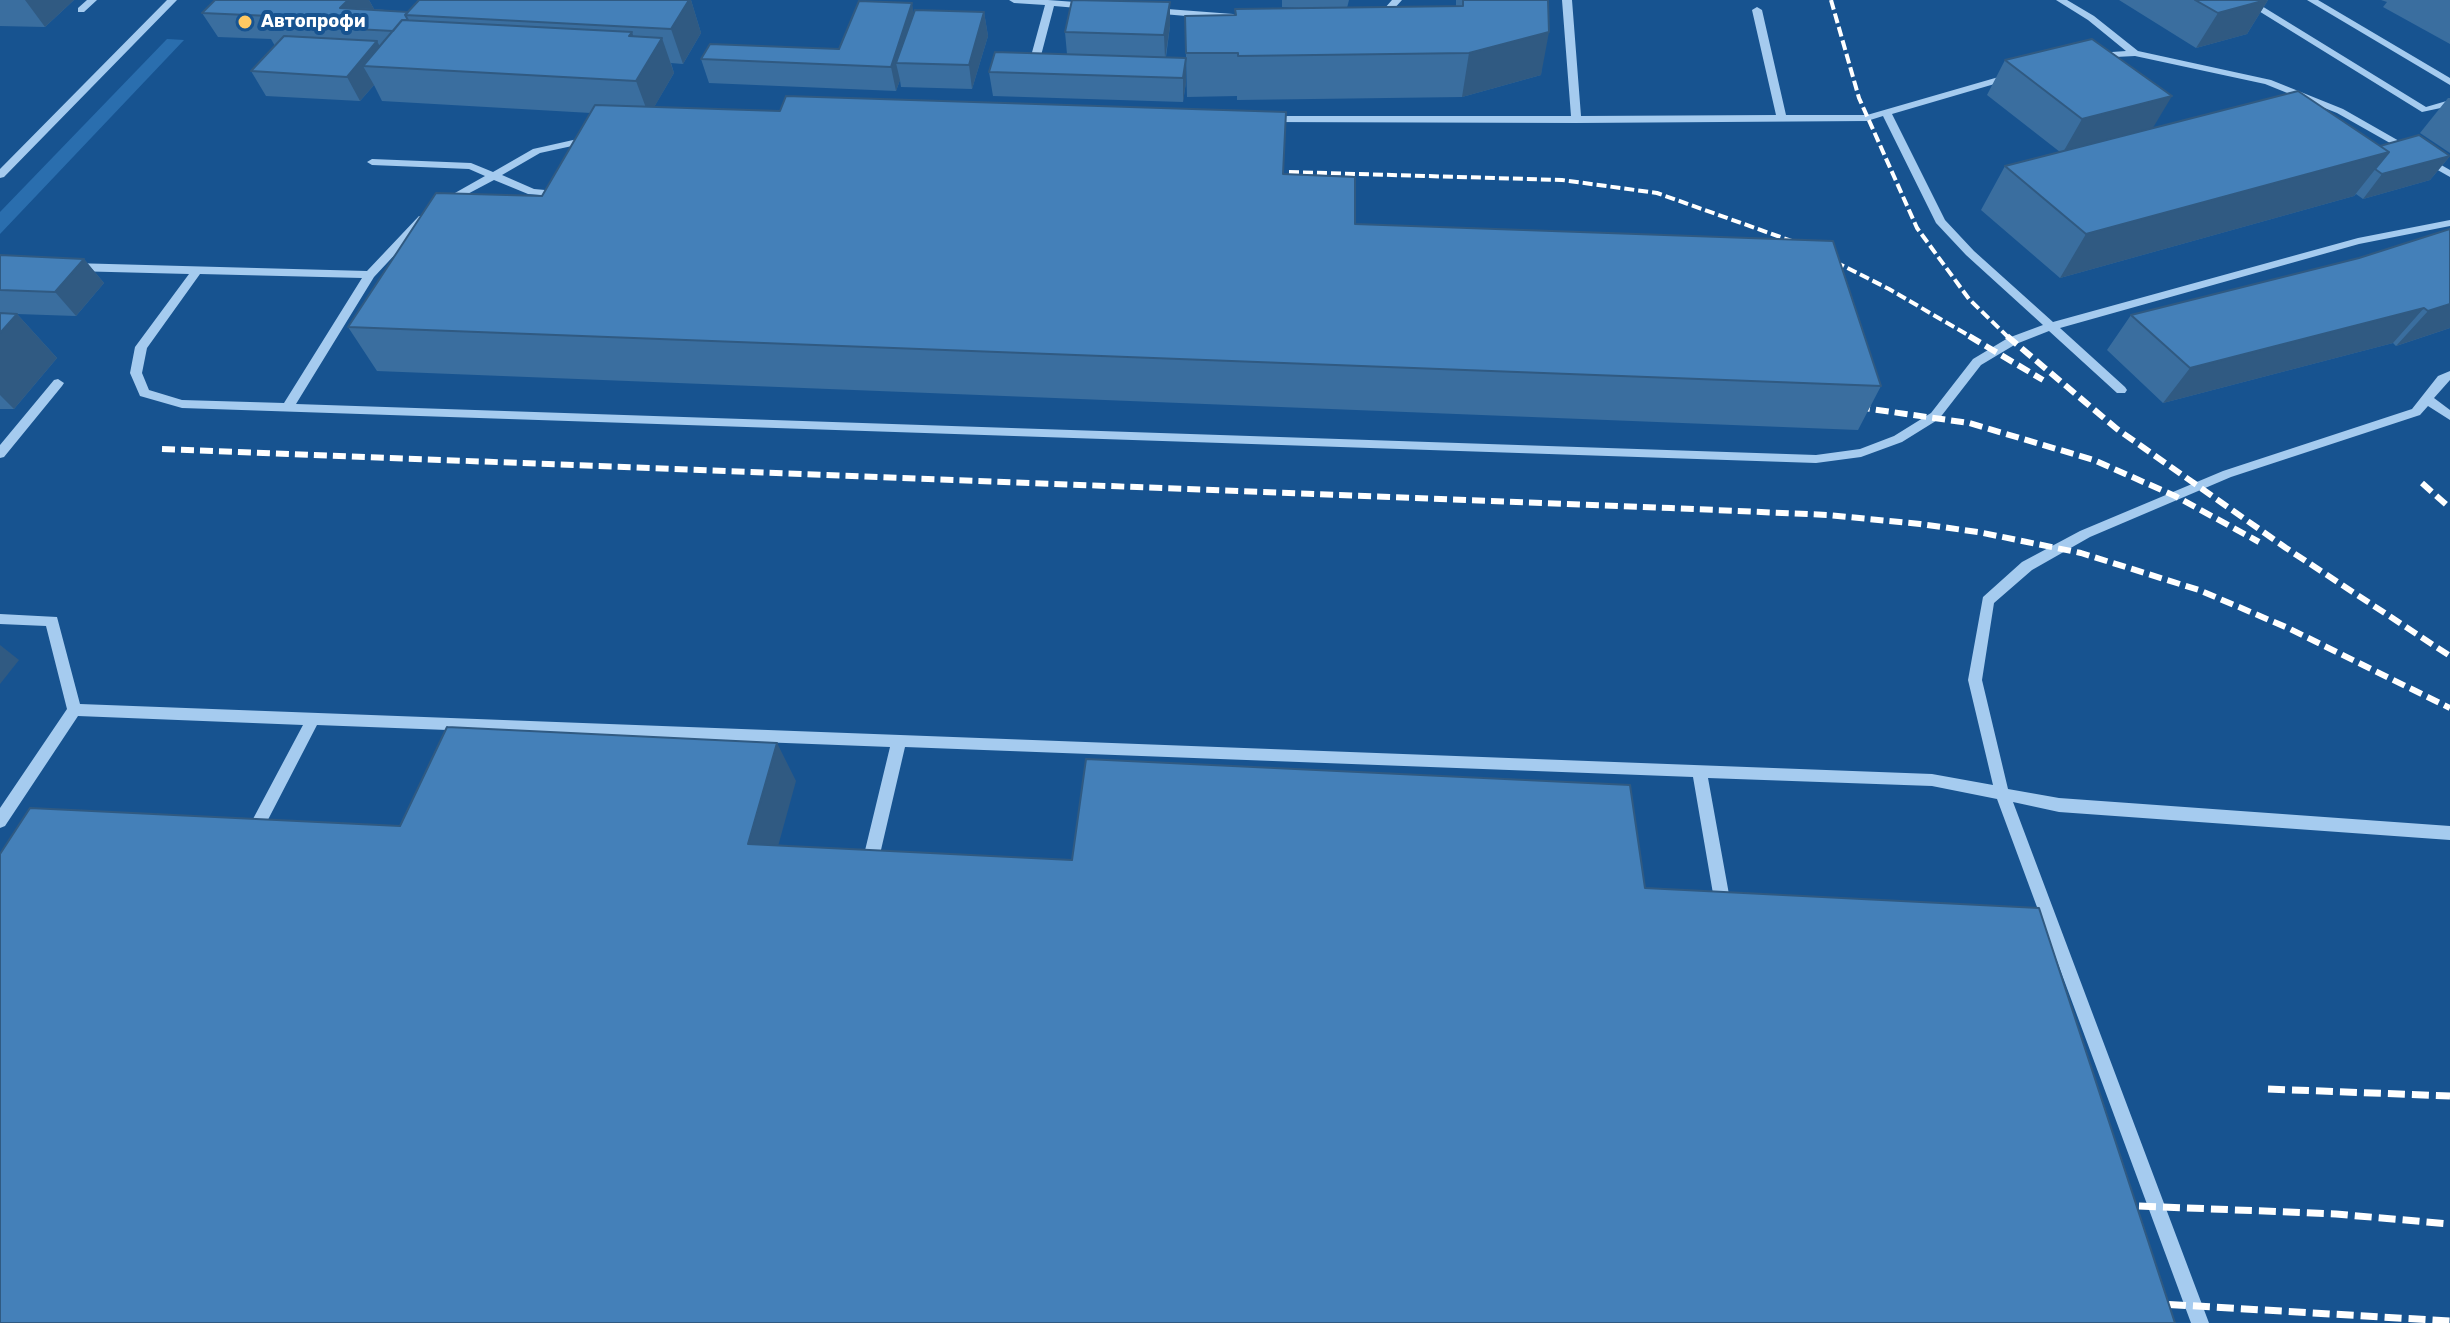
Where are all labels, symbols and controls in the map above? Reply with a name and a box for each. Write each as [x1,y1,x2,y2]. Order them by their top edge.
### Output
place label: Автопрофи [261,11,365,33]
marker: Автопрофи [236,13,254,31]

